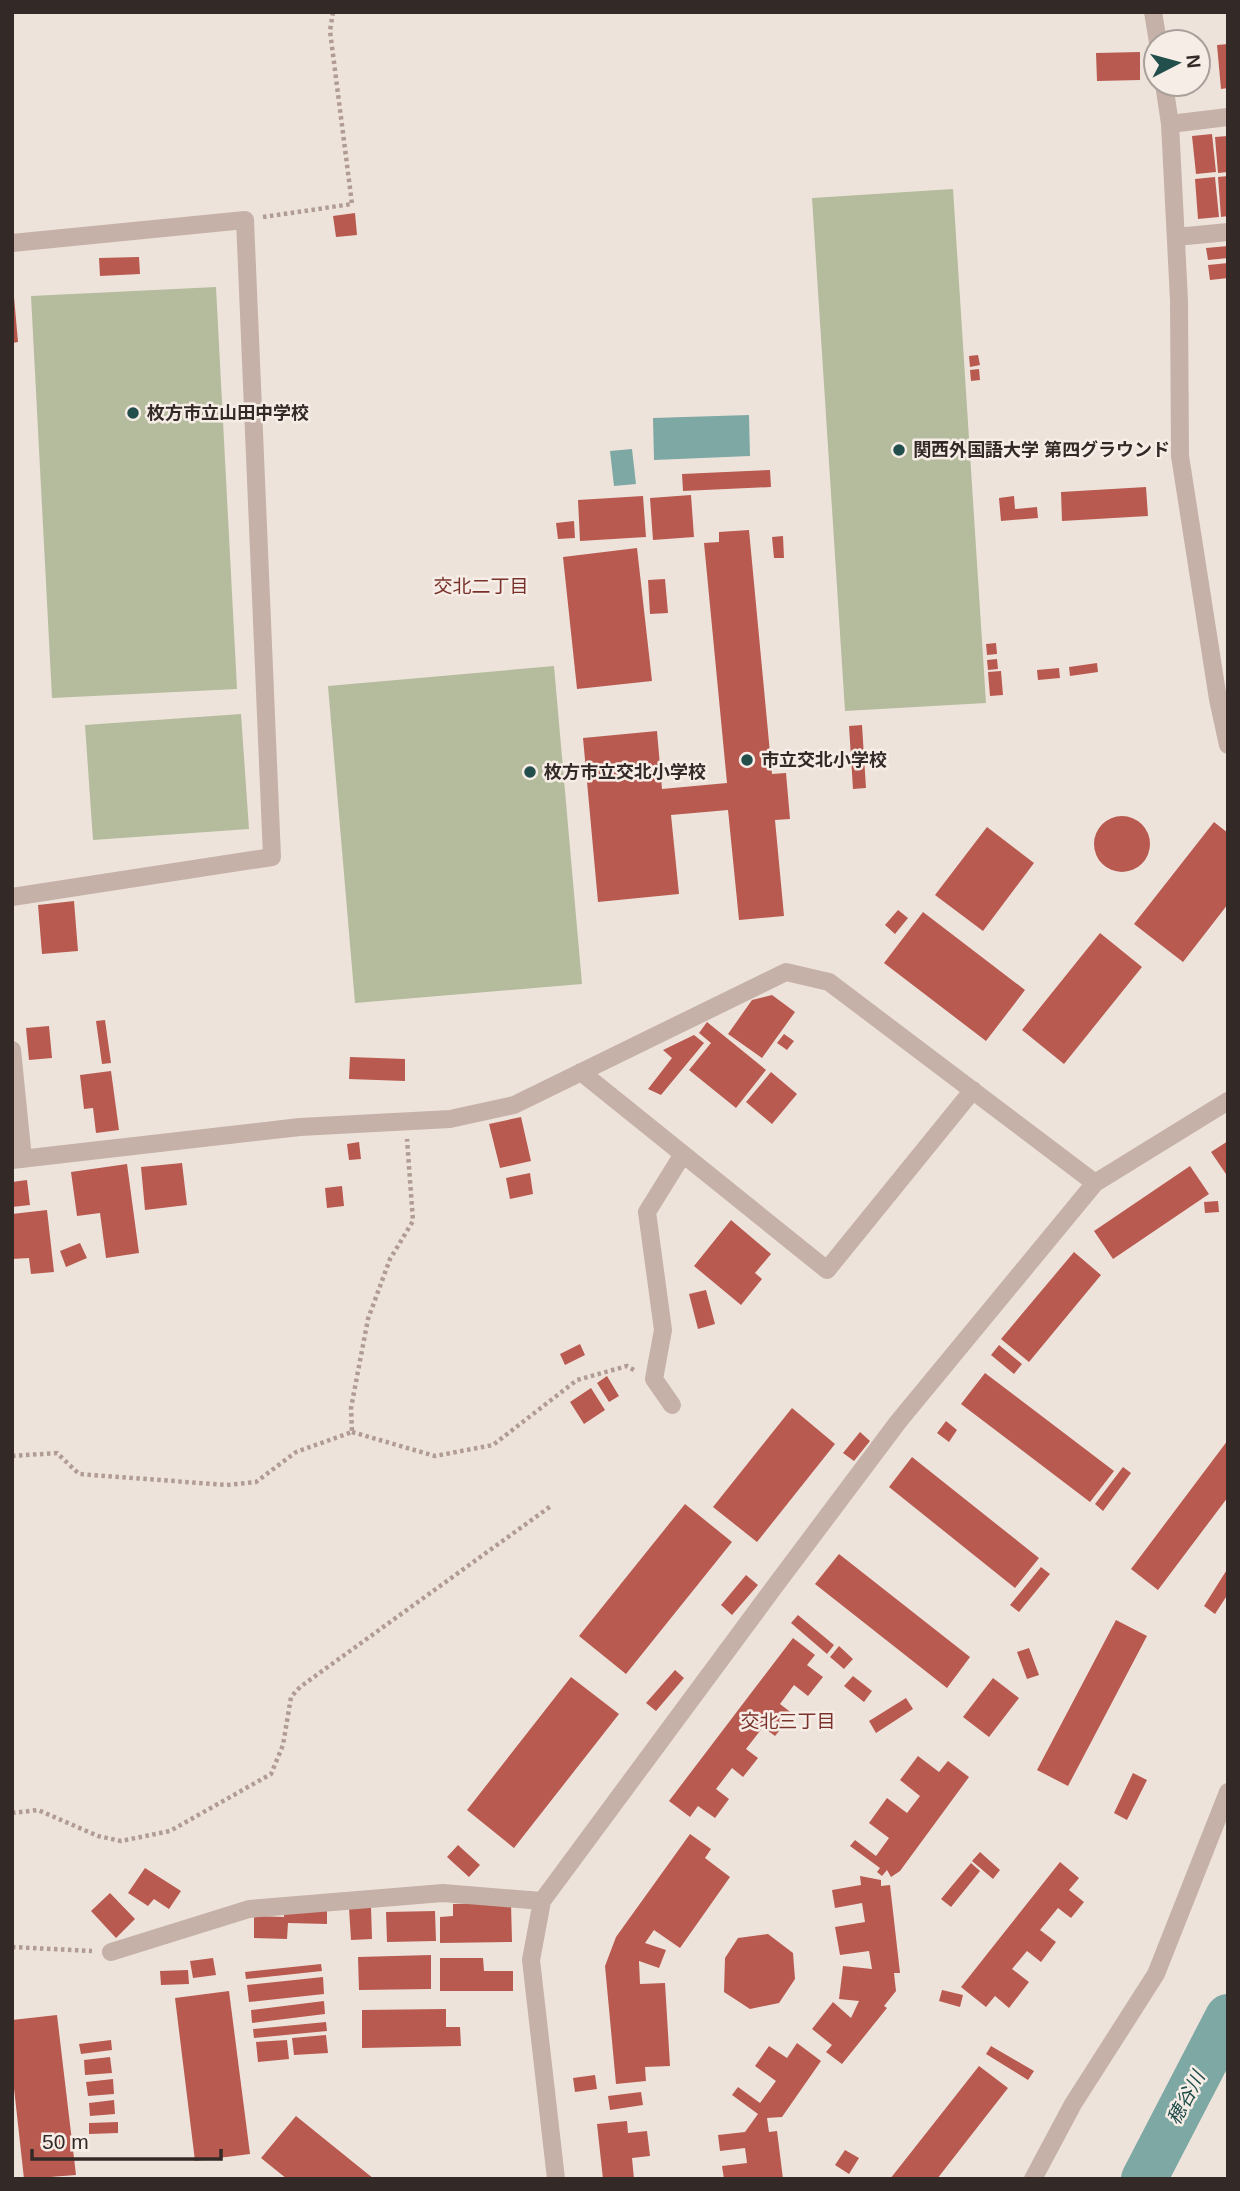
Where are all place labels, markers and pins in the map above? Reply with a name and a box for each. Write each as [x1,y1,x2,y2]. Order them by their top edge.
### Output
place label: 枚方市立山田中学校 [147,403,309,423]
marker: 枚方市立山田中学校 [125,405,141,421]
place label: 関西外国語大学 第四グラウンド [913,440,1170,460]
marker: 関西外国語大学 第四グラウンド [891,442,907,458]
place label: 市立交北小学校 [761,750,887,770]
marker: 市立交北小学校 [739,752,755,768]
place label: 枚方市立交北小学校 [544,762,706,782]
marker: 枚方市立交北小学校 [522,764,538,780]

